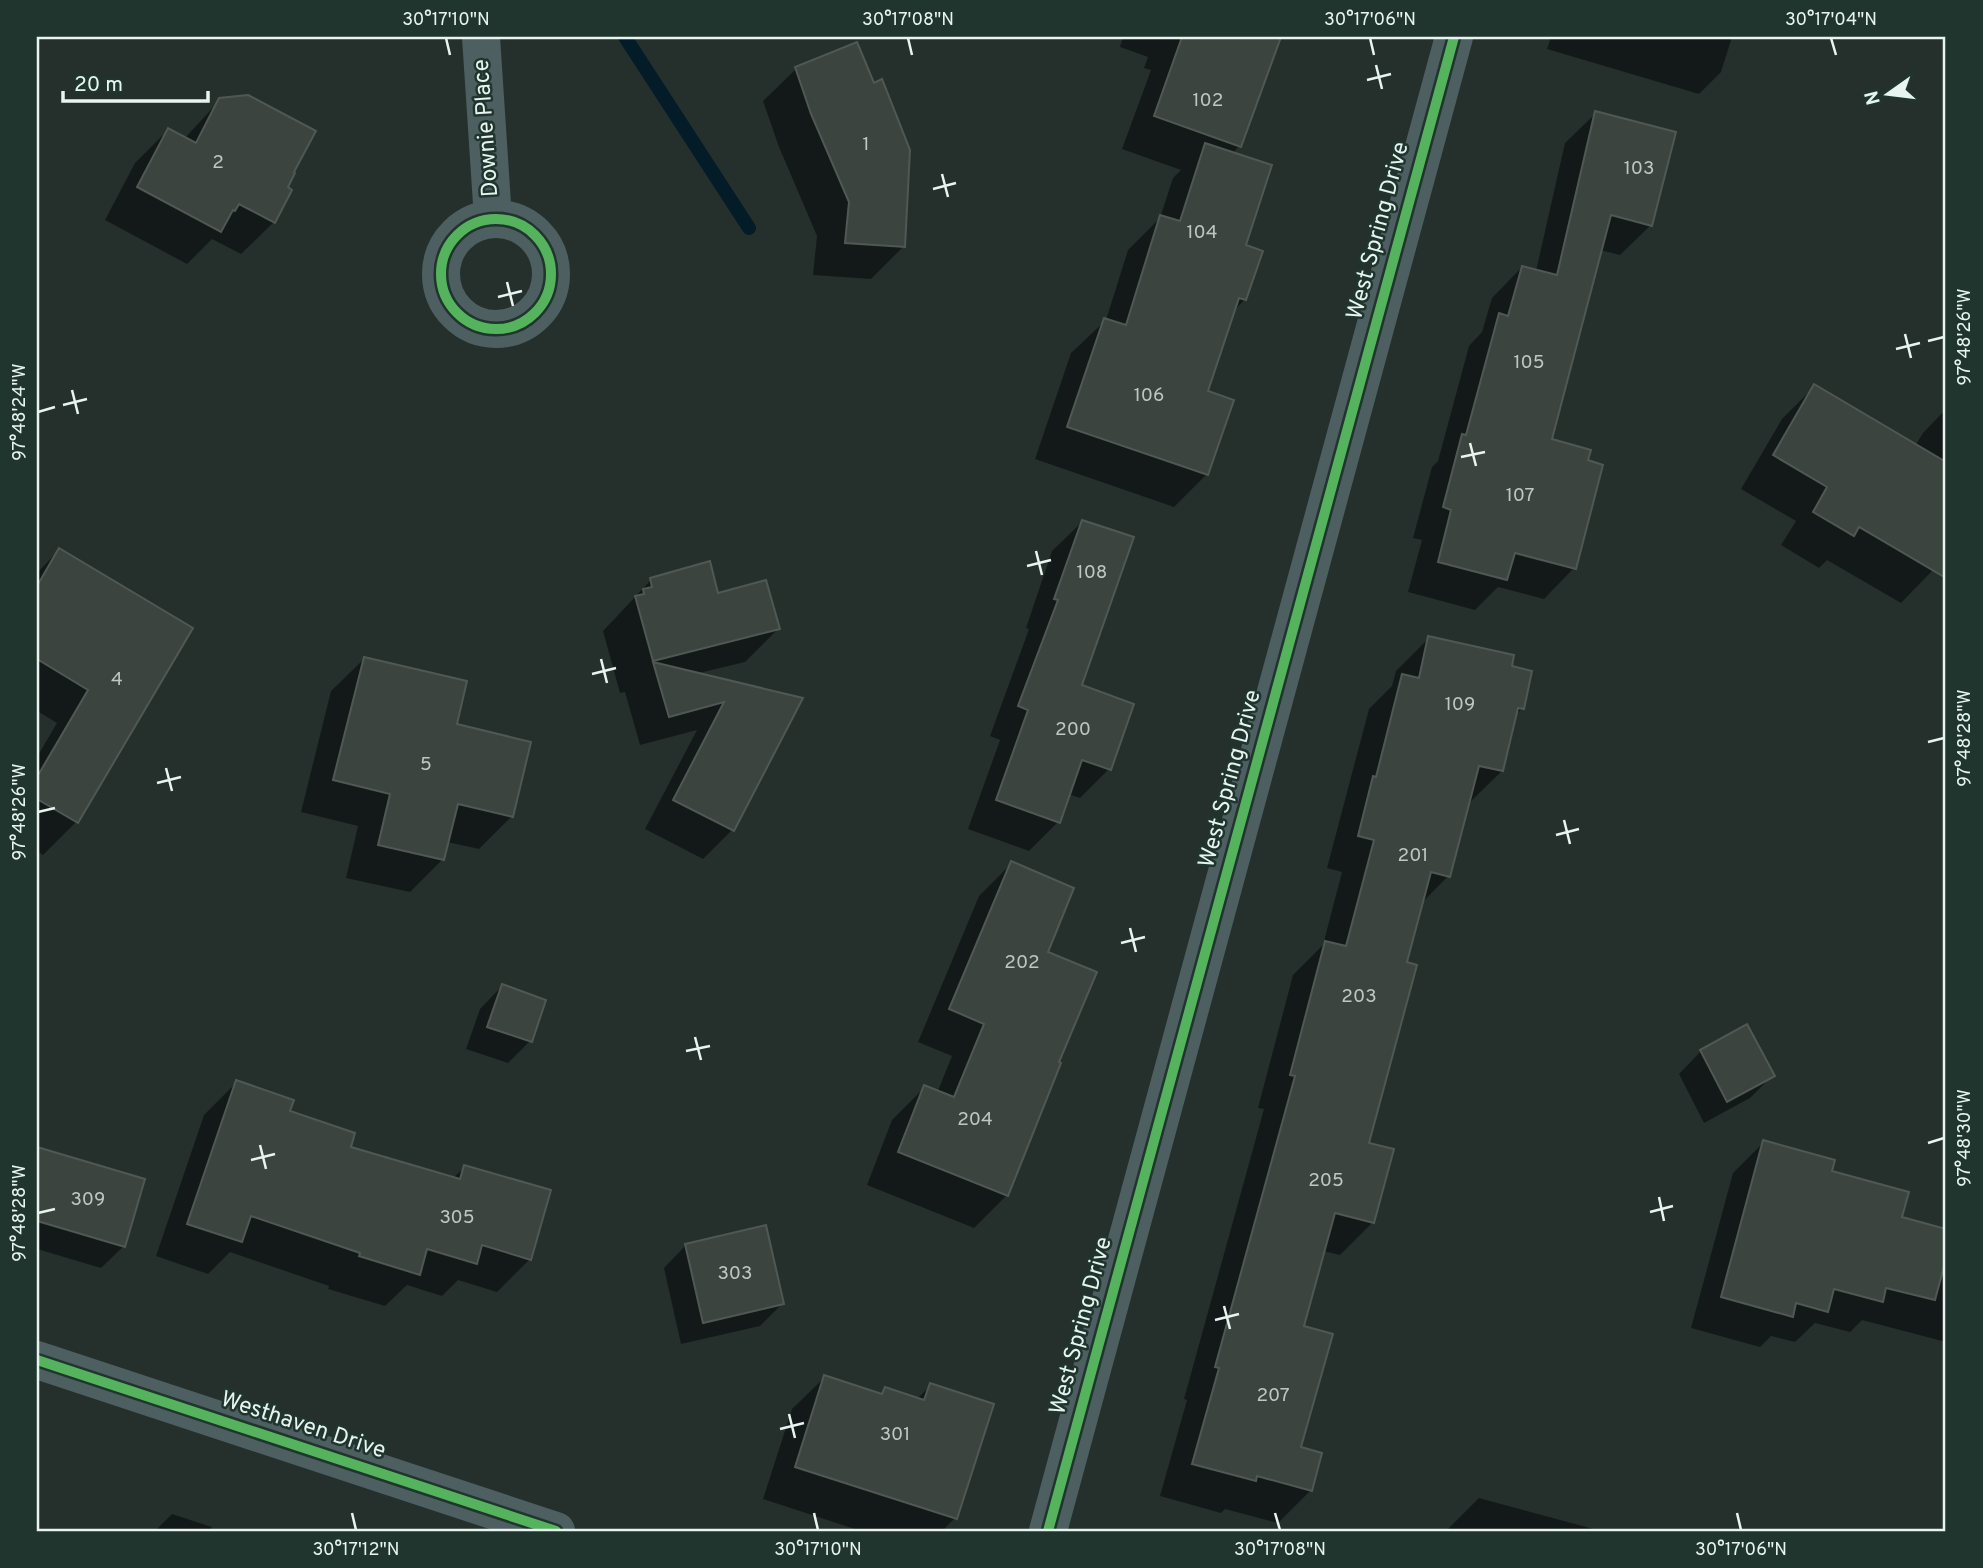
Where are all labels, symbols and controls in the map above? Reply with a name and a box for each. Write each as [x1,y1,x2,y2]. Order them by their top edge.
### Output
text: 30°17'10"N [402,9,490,32]
text: 30°17'08"N [862,9,954,32]
text: 30°17'06"N [1324,9,1416,32]
text: 30°17'04"N [1785,9,1877,32]
street label: Downie Place [468,58,506,198]
scale bar [63,60,208,104]
north arrow [1854,60,1924,130]
text: 20 m [74,72,123,99]
text: N [1860,88,1887,107]
house number: 102 [1193,89,1223,113]
house number: 1 [862,133,870,157]
street label: West Spring Drive [1341,139,1417,323]
house number: 2 [212,151,224,175]
house number: 103 [1624,157,1654,181]
house number: 104 [1186,221,1218,245]
text: 97°48'26"W [1954,288,1977,386]
house number: 105 [1513,351,1545,375]
text: 97°48'24"W [9,363,32,461]
house number: 106 [1134,384,1164,408]
house number: 107 [1506,484,1534,508]
house number: 108 [1077,561,1107,585]
house number: 4 [111,668,123,692]
street label: West Spring Drive [1193,687,1269,871]
text: 97°48'28"W [1954,689,1977,787]
house number: 109 [1445,693,1475,717]
house number: 200 [1055,718,1091,742]
house number: 5 [420,753,432,777]
text: 97°48'26"W [9,763,32,861]
house number: 201 [1398,844,1428,868]
house number: 202 [1004,951,1040,975]
house number: 203 [1341,985,1377,1009]
text: 97°48'30"W [1954,1089,1977,1187]
house number: 204 [957,1108,993,1132]
text: 97°48'28"W [9,1164,32,1262]
house number: 205 [1308,1169,1344,1193]
house number: 309 [71,1188,105,1212]
house number: 305 [439,1206,475,1230]
street label: West Spring Drive [1044,1234,1120,1418]
house number: 303 [718,1262,752,1286]
house number: 207 [1256,1384,1290,1408]
street label: Westhaven Drive [217,1386,389,1466]
house number: 301 [880,1423,910,1447]
text: 30°17'12"N [312,1539,400,1562]
text: 30°17'10"N [774,1539,862,1562]
text: 30°17'08"N [1234,1539,1326,1562]
text: 30°17'06"N [1695,1539,1787,1562]

